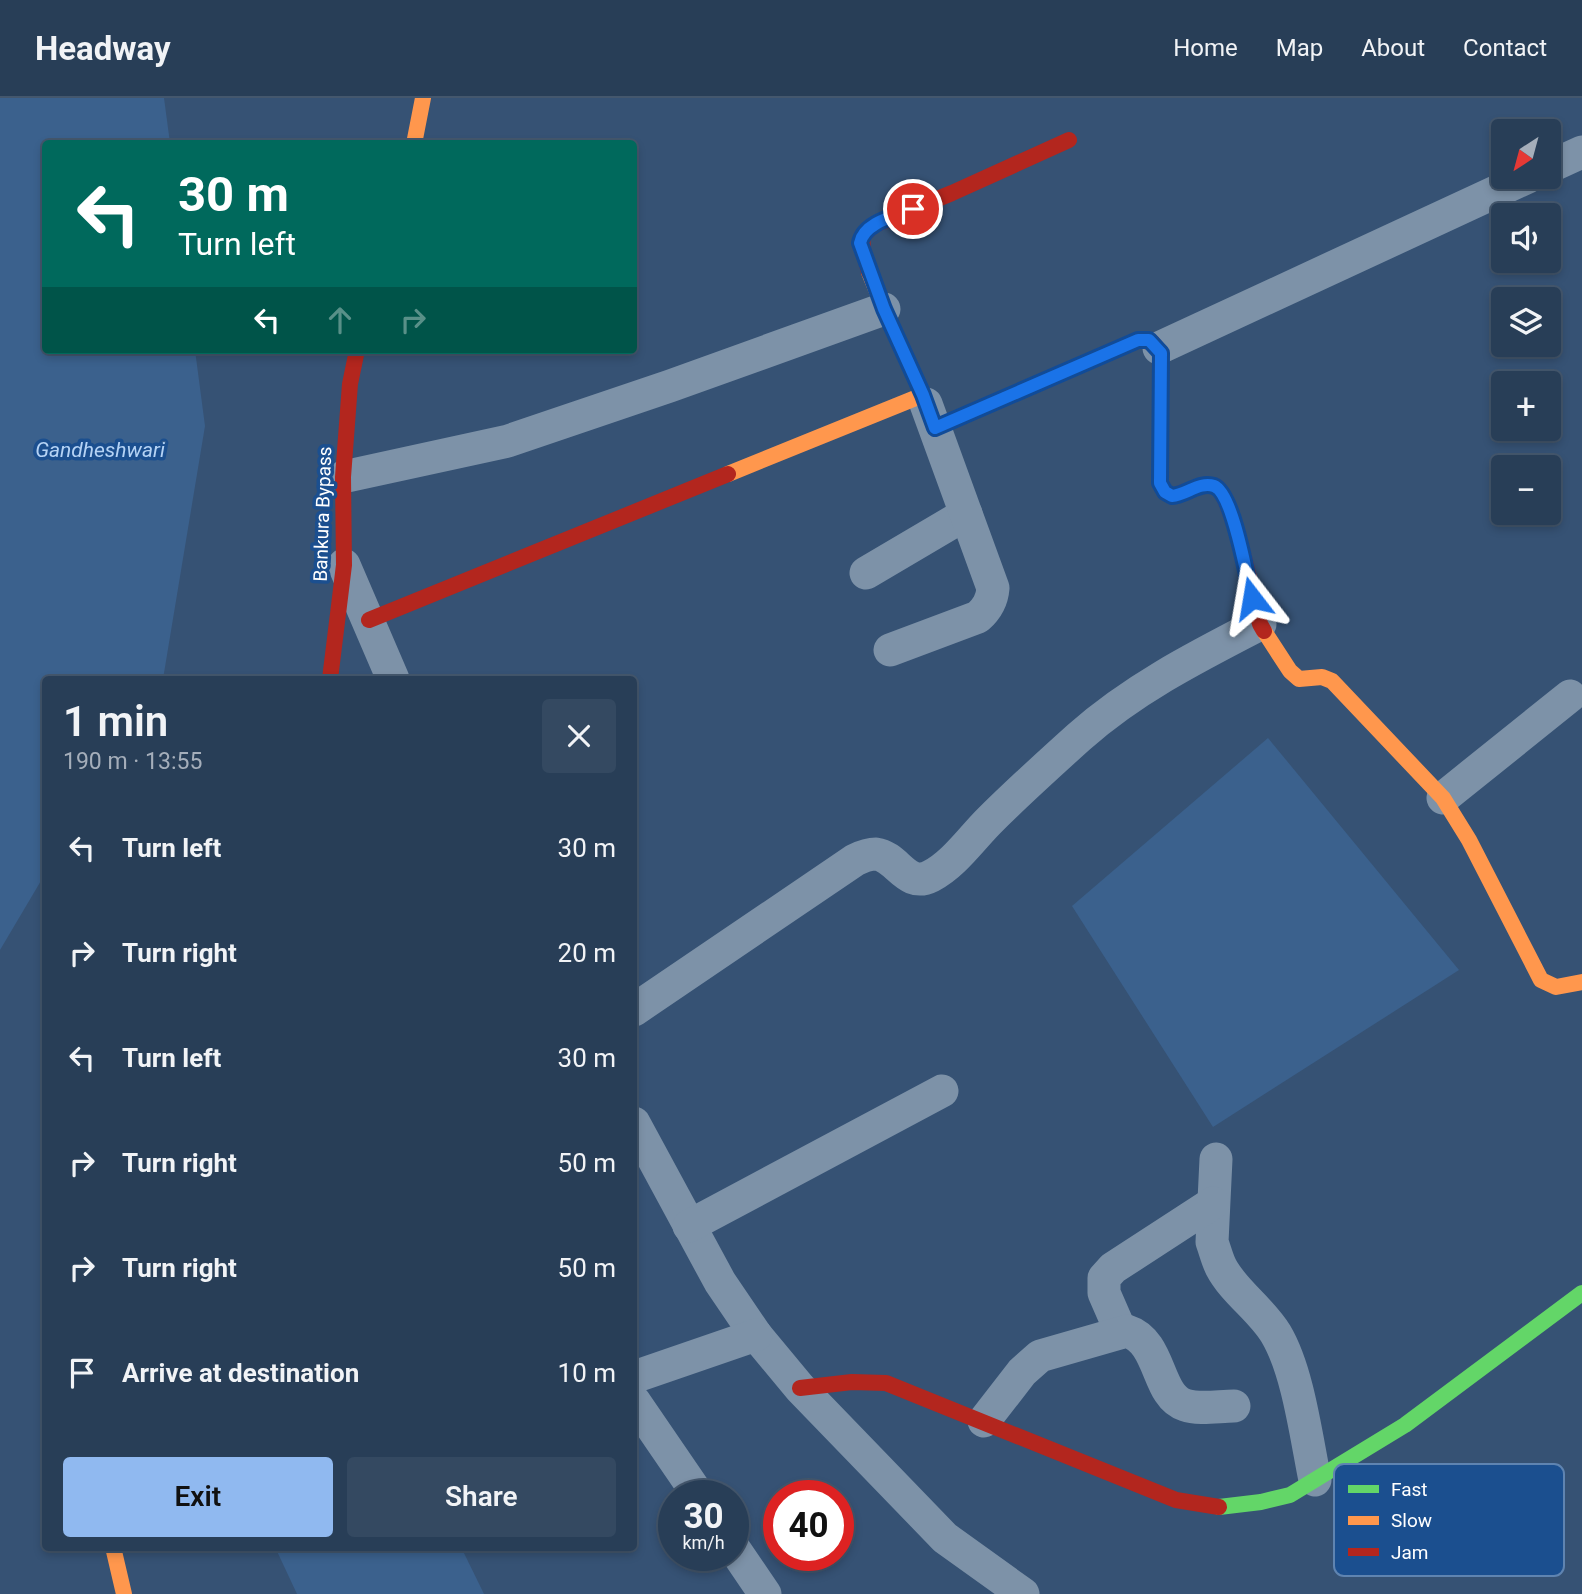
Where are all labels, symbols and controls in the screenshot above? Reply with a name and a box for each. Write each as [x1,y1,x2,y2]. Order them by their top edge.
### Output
text: Headway [35,29,171,68]
text: Home [1173,34,1238,62]
text: Map [1276,34,1323,62]
text: About [1361,34,1425,62]
text: Contact [1463,34,1547,62]
north arrow [1491,119,1561,189]
map controls [1491,119,1561,525]
text: 30 m [178,166,289,223]
icon: left [63,168,154,259]
pin [883,179,943,239]
icon: arrive [894,190,932,228]
button: sound [1491,203,1561,273]
text: Turn left [178,225,296,263]
button: layers [1491,287,1561,357]
icon: left [248,301,286,339]
icon: ahead [321,301,359,339]
icon: right [394,301,432,339]
button: + [1491,371,1561,441]
water label: Gandheshwari [35,438,165,462]
street label: Bankura Bypass [309,446,336,582]
button: − [1491,455,1561,525]
position arrow [1215,561,1289,635]
text: 1 min [63,697,168,746]
button: close [542,699,616,773]
text: 190 m · 13:55 [63,748,202,775]
icon: left [63,829,101,867]
text: Turn left [122,833,221,863]
text: 30 m [558,833,616,863]
icon: right [63,934,101,972]
text: Turn right [122,938,237,968]
text: 20 m [558,938,616,968]
icon: left [63,1039,101,1077]
text: Turn left [122,1043,221,1073]
text: 30 m [558,1043,616,1073]
icon: right [63,1144,101,1182]
text: Turn right [122,1148,237,1178]
text: 50 m [558,1148,616,1178]
icon: right [63,1249,101,1287]
text: Turn right [122,1253,237,1283]
text: 50 m [558,1253,616,1283]
icon: arrive [63,1354,101,1392]
text: Arrive at destination [122,1358,359,1388]
text: 10 m [558,1358,616,1388]
button: Exit [63,1457,333,1537]
button: Share [347,1457,616,1537]
legend [1334,1464,1564,1576]
text: Fast [1391,1478,1428,1501]
speed limit sign: 40 [763,1480,854,1571]
text: 30 [683,1496,724,1537]
text: Slow [1391,1509,1432,1532]
text: km/h [682,1532,725,1553]
text: Jam [1391,1541,1428,1564]

